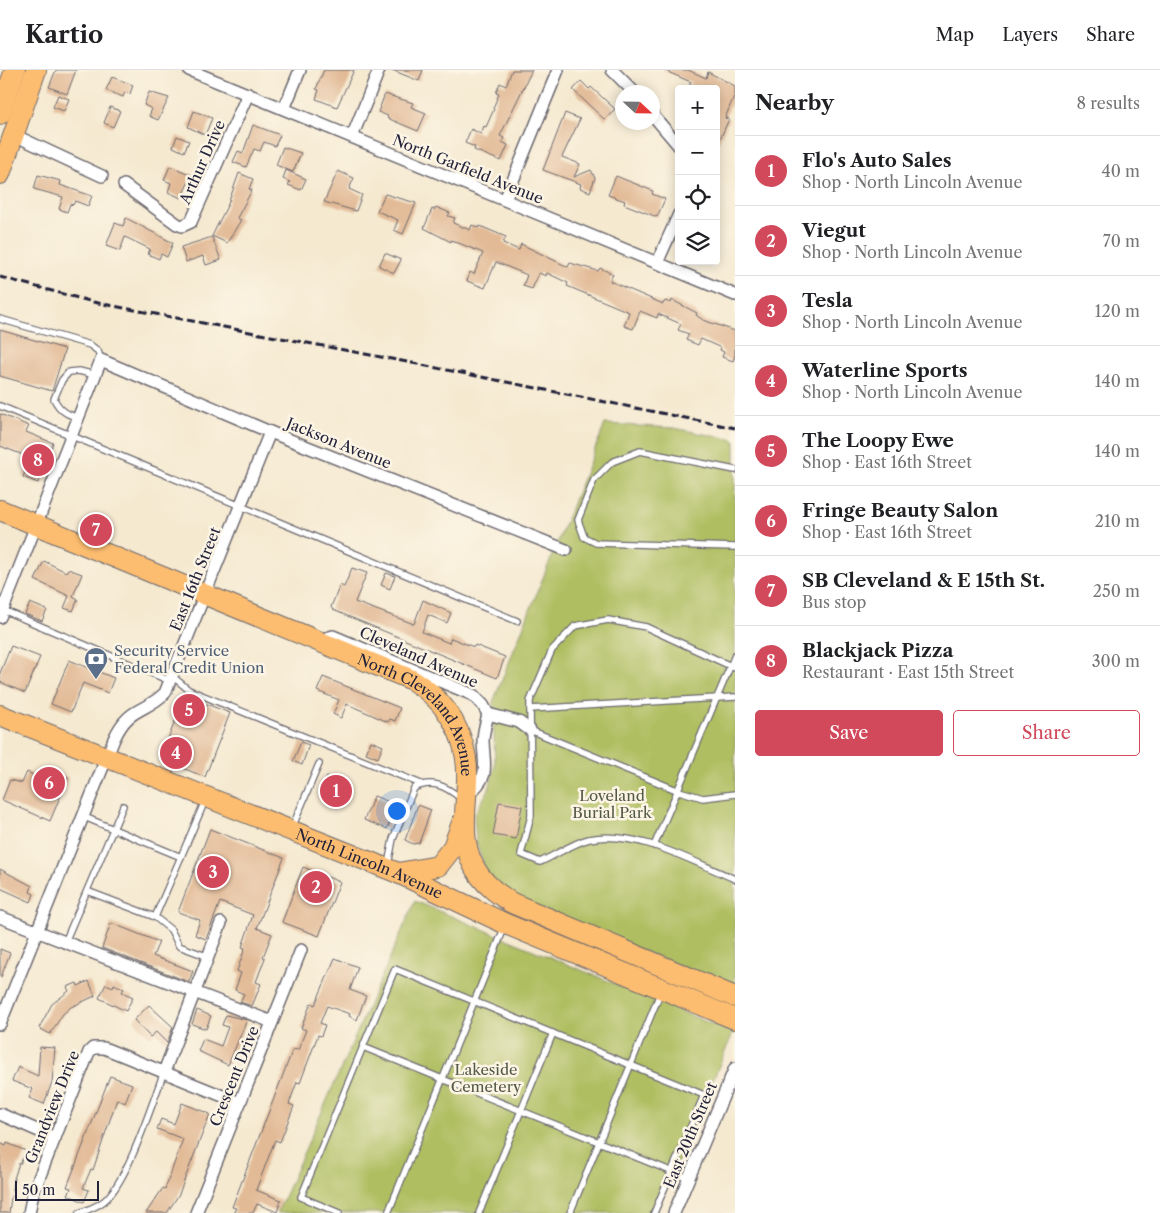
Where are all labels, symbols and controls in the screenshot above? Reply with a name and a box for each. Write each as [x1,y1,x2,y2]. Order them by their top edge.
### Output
text: Kartio [25,20,103,49]
text: Map [936,24,974,46]
text: Layers [1002,24,1058,46]
text: Share [1086,24,1135,46]
north arrow [615,85,660,130]
map controls [675,85,720,265]
button: + [675,85,720,130]
text: Nearby [755,90,834,115]
text: 8 results [1077,93,1140,113]
street label: Arthur Drive [175,117,229,208]
street label: North Garfield Avenue [390,130,546,208]
button: − [675,130,720,175]
text: Flo's Auto Sales [802,149,952,172]
text: 1 [767,161,775,181]
text: 40 m [1101,161,1140,181]
text: Shop · North Lincoln Avenue [802,172,1022,192]
button: locate [675,175,720,220]
text: Viegut [802,219,866,242]
button: layers [675,220,720,265]
text: 2 [766,231,776,251]
text: 70 m [1103,231,1140,251]
text: Shop · North Lincoln Avenue [802,242,1022,262]
text: Tesla [802,289,853,312]
text: 3 [766,301,776,321]
text: 120 m [1095,301,1140,321]
text: Shop · North Lincoln Avenue [802,312,1022,332]
text: Waterline Sports [802,359,968,382]
text: 4 [766,371,776,391]
text: 140 m [1095,371,1140,391]
text: Shop · North Lincoln Avenue [802,382,1022,402]
street label: Jackson Avenue [282,413,394,473]
text: The Loopy Ewe [802,429,954,452]
pin: 8 [22,441,54,479]
text: 5 [767,441,775,461]
text: 140 m [1095,441,1140,461]
text: Shop · East 16th Street [802,452,972,472]
text: Fringe Beauty Salon [802,499,998,522]
pin: 7 [80,511,112,549]
text: 6 [766,511,776,531]
text: 210 m [1095,511,1140,531]
text: Shop · East 16th Street [802,522,972,542]
street label: East 16th Street [166,524,225,634]
text: SB Cleveland & E 15th St. [802,569,1045,592]
text: 7 [767,581,775,601]
text: 250 m [1093,581,1140,601]
text: Bus stop [802,592,866,612]
street label: Cleveland Avenue [357,622,481,692]
text: Blackjack Pizza [802,639,954,662]
place label: Security Service Federal Credit Union [114,641,265,677]
bank icon: Security Service Federal Credit Union [83,646,109,680]
street label: North Cleveland Avenue [355,649,477,777]
text: 8 [766,651,776,671]
text: 300 m [1092,651,1140,671]
text: Restaurant · East 15th Street [802,662,1014,682]
pin: 5 [173,691,205,729]
button: Save [755,710,943,756]
button: Share [953,710,1140,756]
pin: 4 [160,734,192,772]
pin: 6 [33,764,65,802]
pin: 1 [320,772,352,810]
park label: Loveland Burial Park [572,786,653,822]
your location [384,798,410,824]
street label: North Lincoln Avenue [293,824,446,902]
pin: 3 [197,853,229,891]
pin: 2 [300,868,332,906]
street label: Crescent Drive [205,1023,263,1129]
street label: Grandview Drive [21,1048,83,1166]
park label: Lakeside Cemetery [451,1060,522,1096]
street label: East 20th Street [659,1078,721,1191]
scale bar [15,1178,99,1201]
text: 50 m [22,1181,55,1199]

